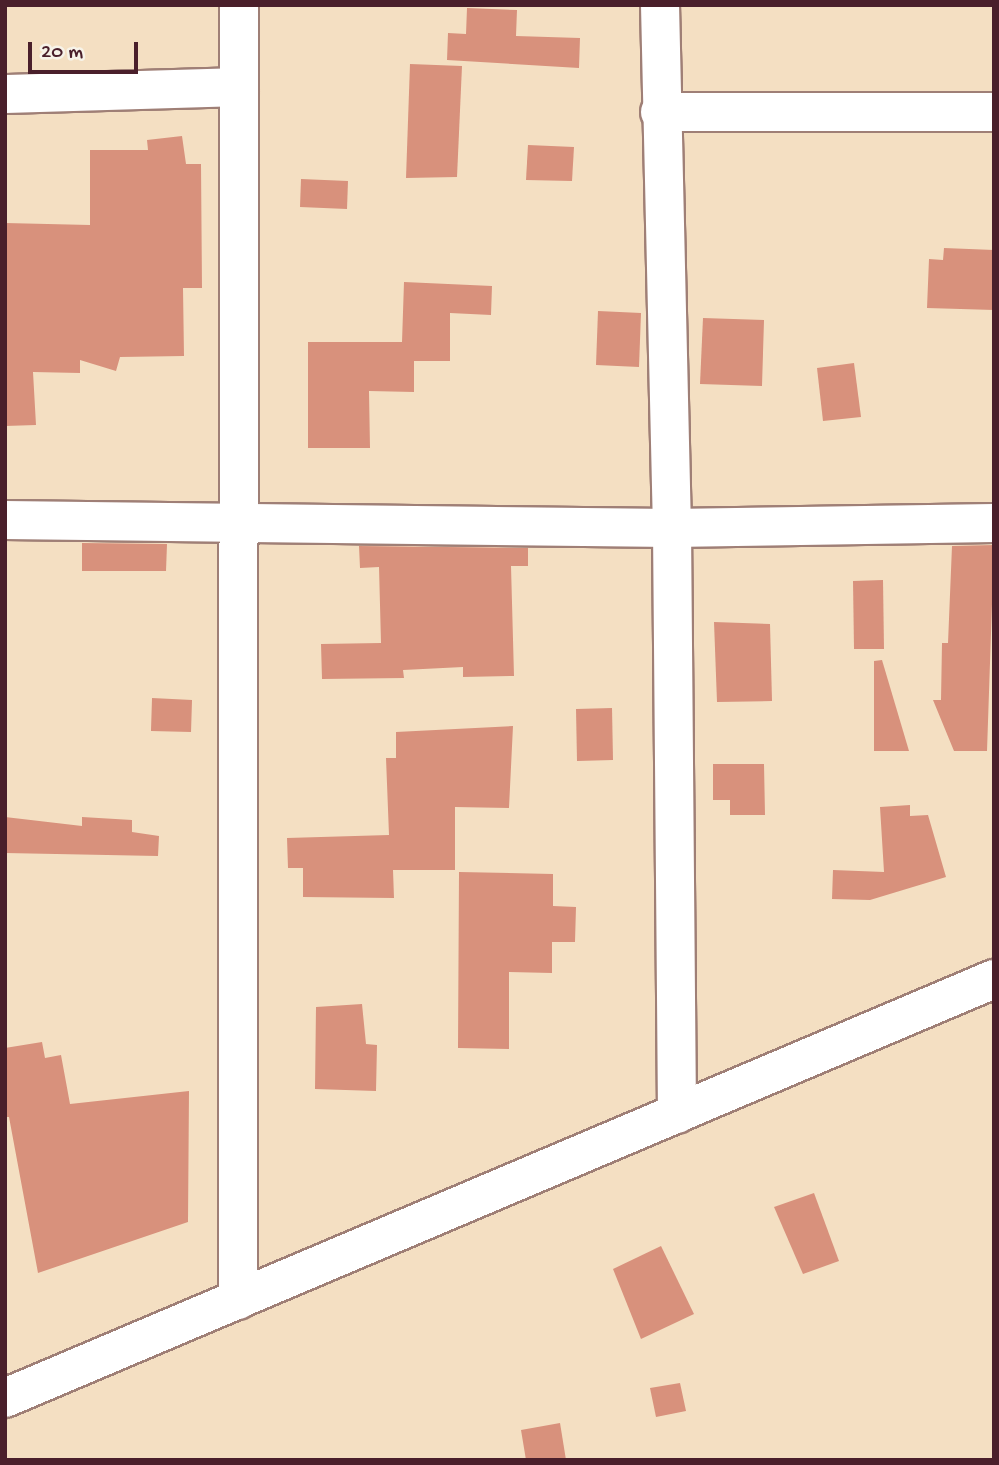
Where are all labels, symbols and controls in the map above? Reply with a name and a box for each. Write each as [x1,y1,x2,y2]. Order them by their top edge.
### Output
scale bar [32,28,142,72]
text: 20 m [41,41,83,66]

